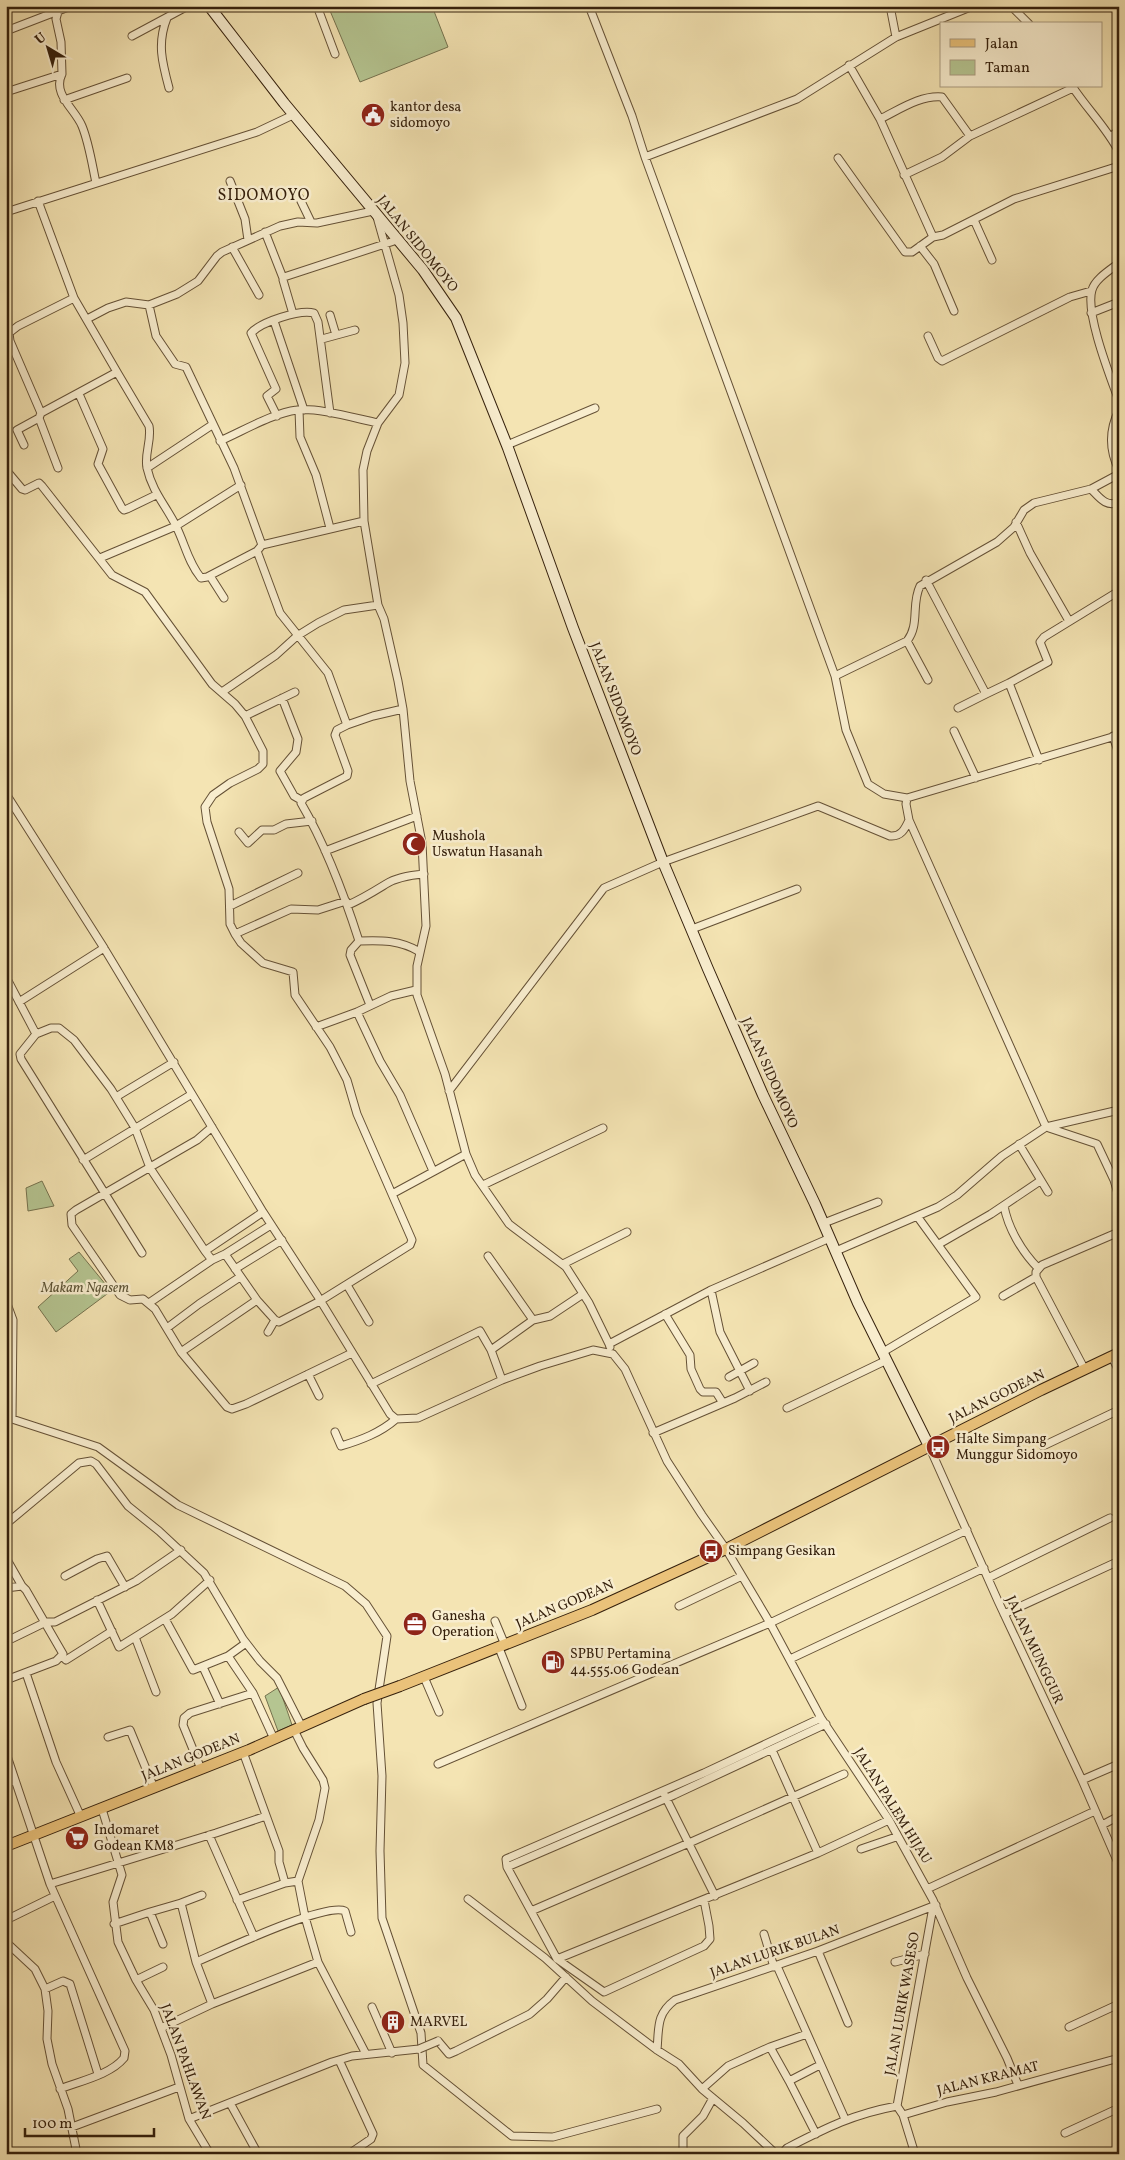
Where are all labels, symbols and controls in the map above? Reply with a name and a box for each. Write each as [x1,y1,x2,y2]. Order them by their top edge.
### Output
north arrow [22,22,72,72]
legend [940,22,1102,88]
text: U [31,28,51,49]
text: Jalan [985,34,1018,55]
text: Taman [985,58,1030,79]
place label: kantor desa sidomoyo [390,98,461,133]
public building icon: kantor desa sidomoyo [360,102,386,128]
district label: SIDOMOYO [217,185,311,207]
street label: JALAN SIDOMOYO [372,191,462,297]
street label: JALAN SIDOMOYO [585,640,645,758]
place label: Mushola Uswatun Hasanah [432,827,543,862]
mosque icon: Mushola Uswatun Hasanah [401,831,427,857]
street label: JALAN SIDOMOYO [736,1014,802,1132]
park label: Makam Ngasem [40,1279,129,1298]
street label: JALAN GODEAN [946,1366,1048,1428]
place label: Halte Simpang Munggur Sidomoyo [956,1430,1078,1465]
bus stop icon: Halte Simpang Munggur Sidomoyo [925,1434,951,1460]
bus stop icon: Simpang Gesikan [698,1538,724,1564]
place label: Simpang Gesikan [728,1542,836,1561]
street label: JALAN GODEAN [513,1576,617,1634]
street label: JALAN MUNGGUR [1001,1593,1068,1708]
place label: Ganesha Operation [432,1607,494,1642]
office icon: Ganesha Operation [402,1611,428,1637]
place label: SPBU Pertamina 44.555.06 Godean [570,1645,679,1680]
fuel station icon: SPBU Pertamina 44.555.06 Godean [540,1649,566,1675]
street label: JALAN GODEAN [139,1730,243,1786]
street label: JALAN PALEM HIJAU [849,1744,935,1868]
place label: Indomaret Godean KM8 [94,1821,174,1856]
supermarket icon: Indomaret Godean KM8 [64,1825,90,1851]
street label: JALAN LURIK BULAN [708,1921,842,1983]
street label: JALAN LURIK WASESO [881,1931,925,2077]
street label: JALAN PAHLAWAN [155,2001,215,2123]
building icon: MARVEL [380,2009,406,2035]
place label: MARVEL [410,2013,468,2032]
street label: JALAN KRAMAT [935,2057,1041,2101]
scale bar [25,2105,154,2137]
text: 100 m [32,2114,72,2135]

